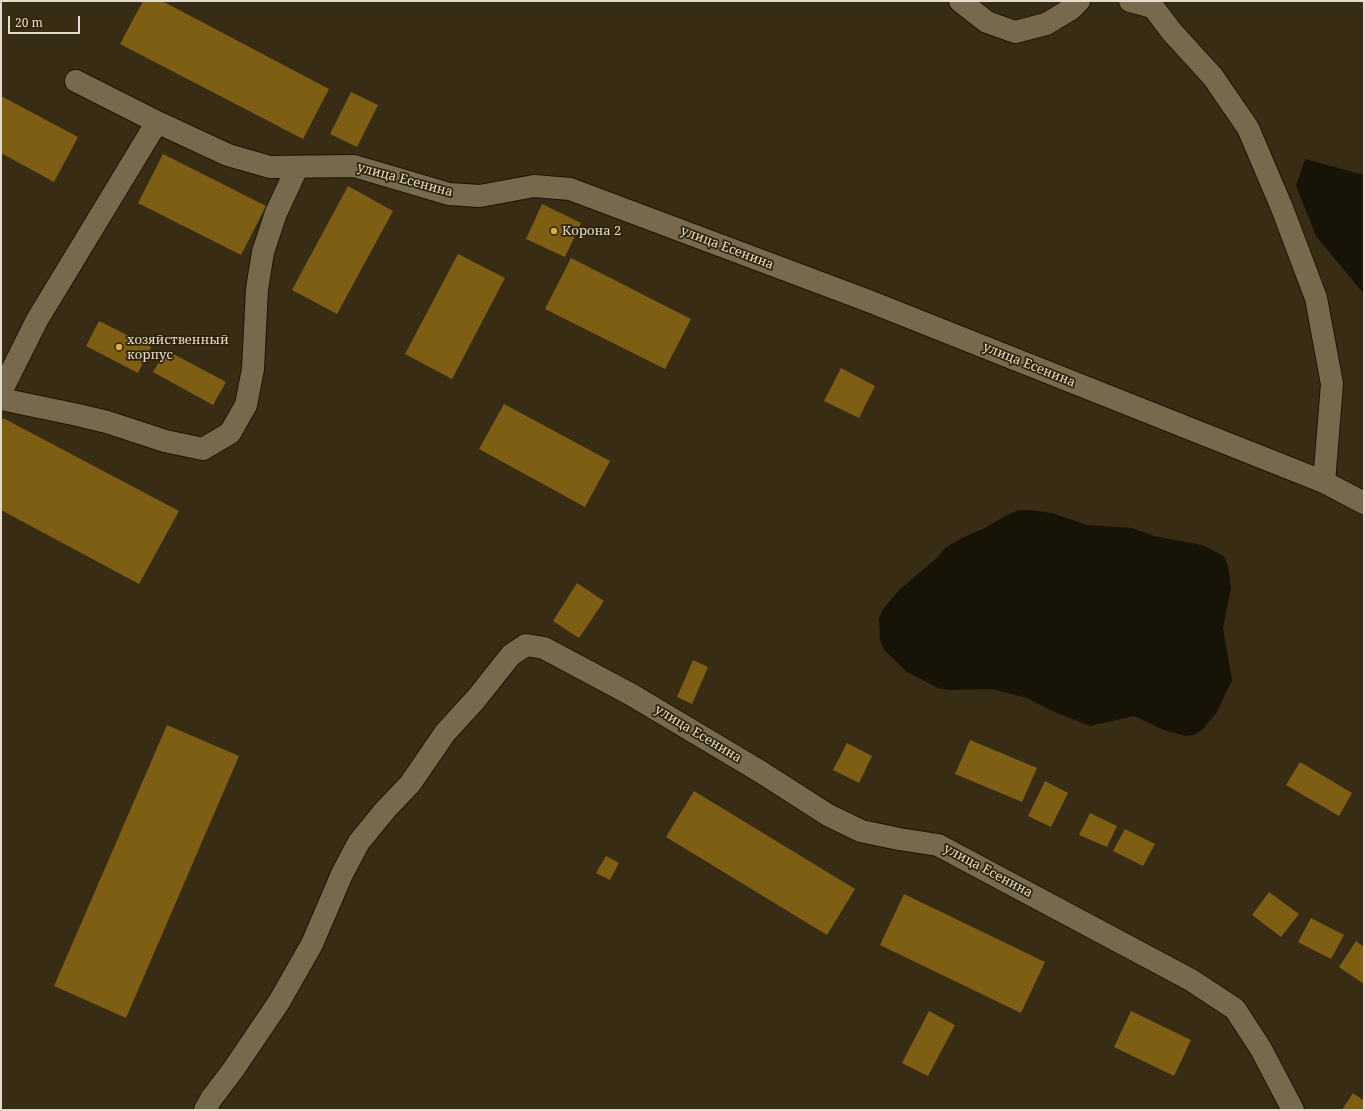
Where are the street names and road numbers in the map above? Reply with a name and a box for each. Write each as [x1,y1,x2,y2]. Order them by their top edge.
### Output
street label: улица Есенина [355,160,455,200]
street label: улица Есенина [678,223,776,273]
street label: улица Есенина [980,339,1078,391]
street label: улица Есенина [652,702,744,766]
street label: улица Есенина [941,841,1035,901]

